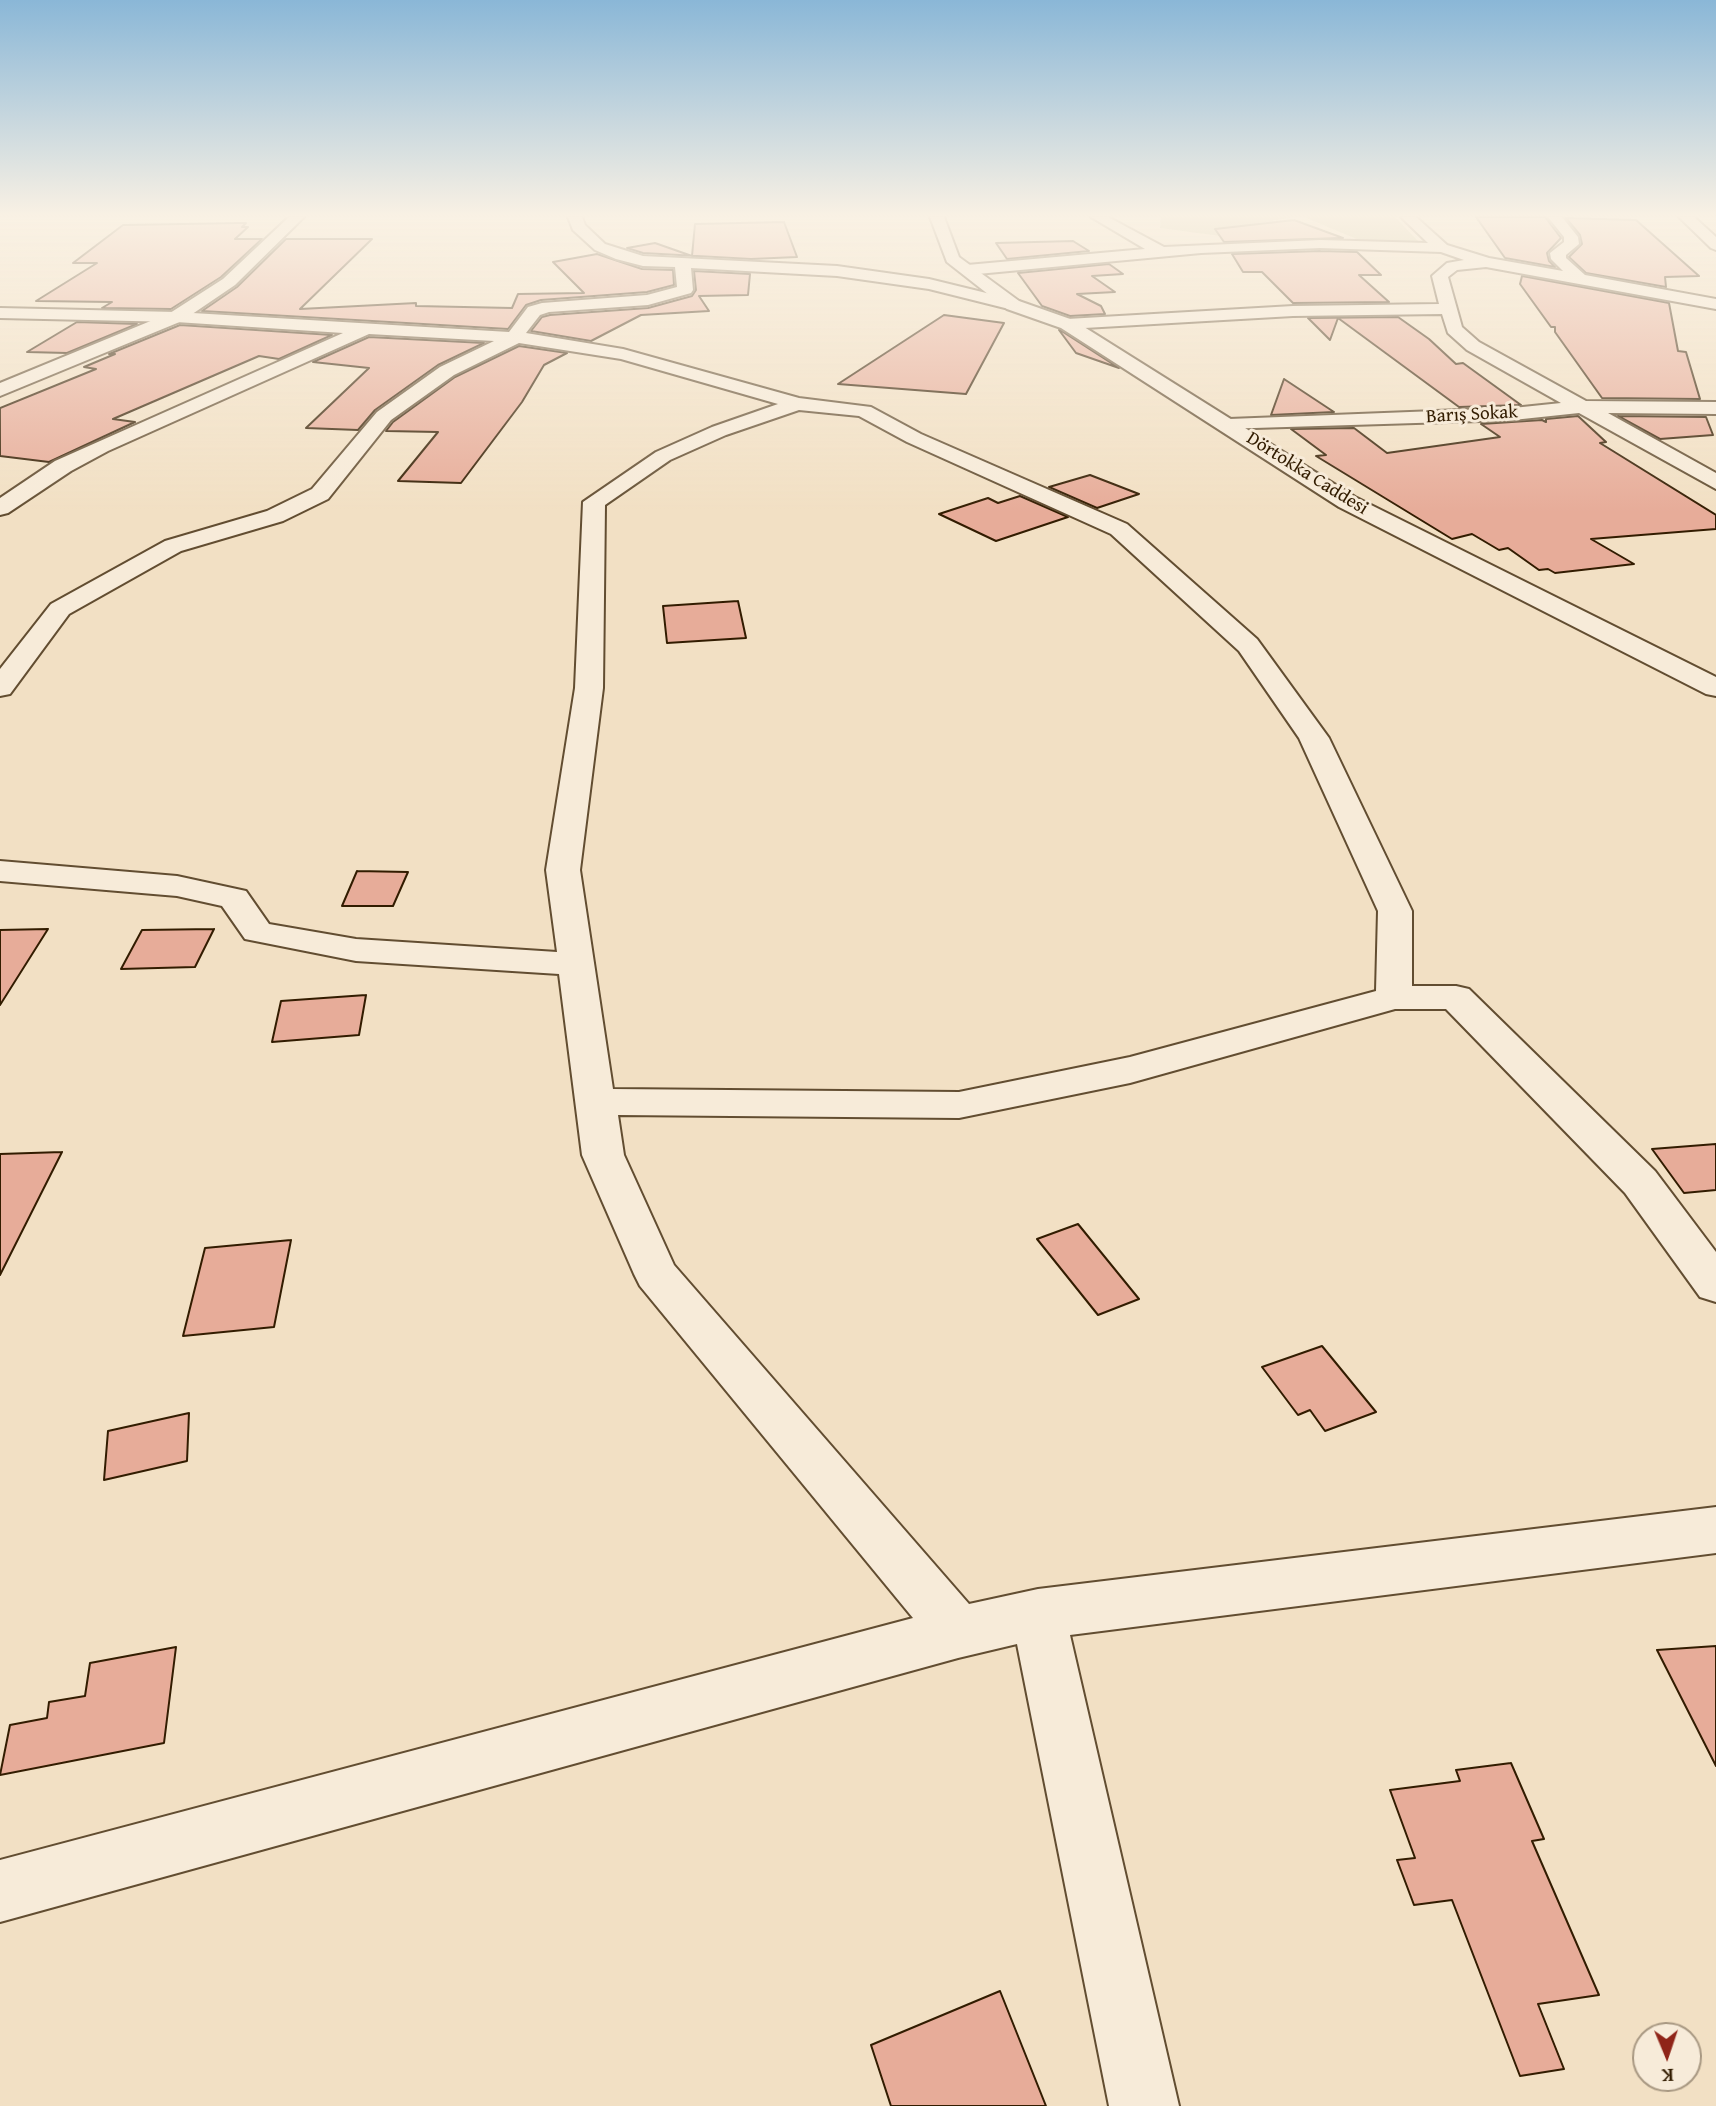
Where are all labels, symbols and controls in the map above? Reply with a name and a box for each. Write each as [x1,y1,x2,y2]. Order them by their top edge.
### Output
street label: Barış Sokak [1426,401,1518,429]
street label: Dörtokka Caddesi [1242,427,1372,521]
north arrow [1632,2022,1702,2092]
text: K [1661,2062,1674,2090]

